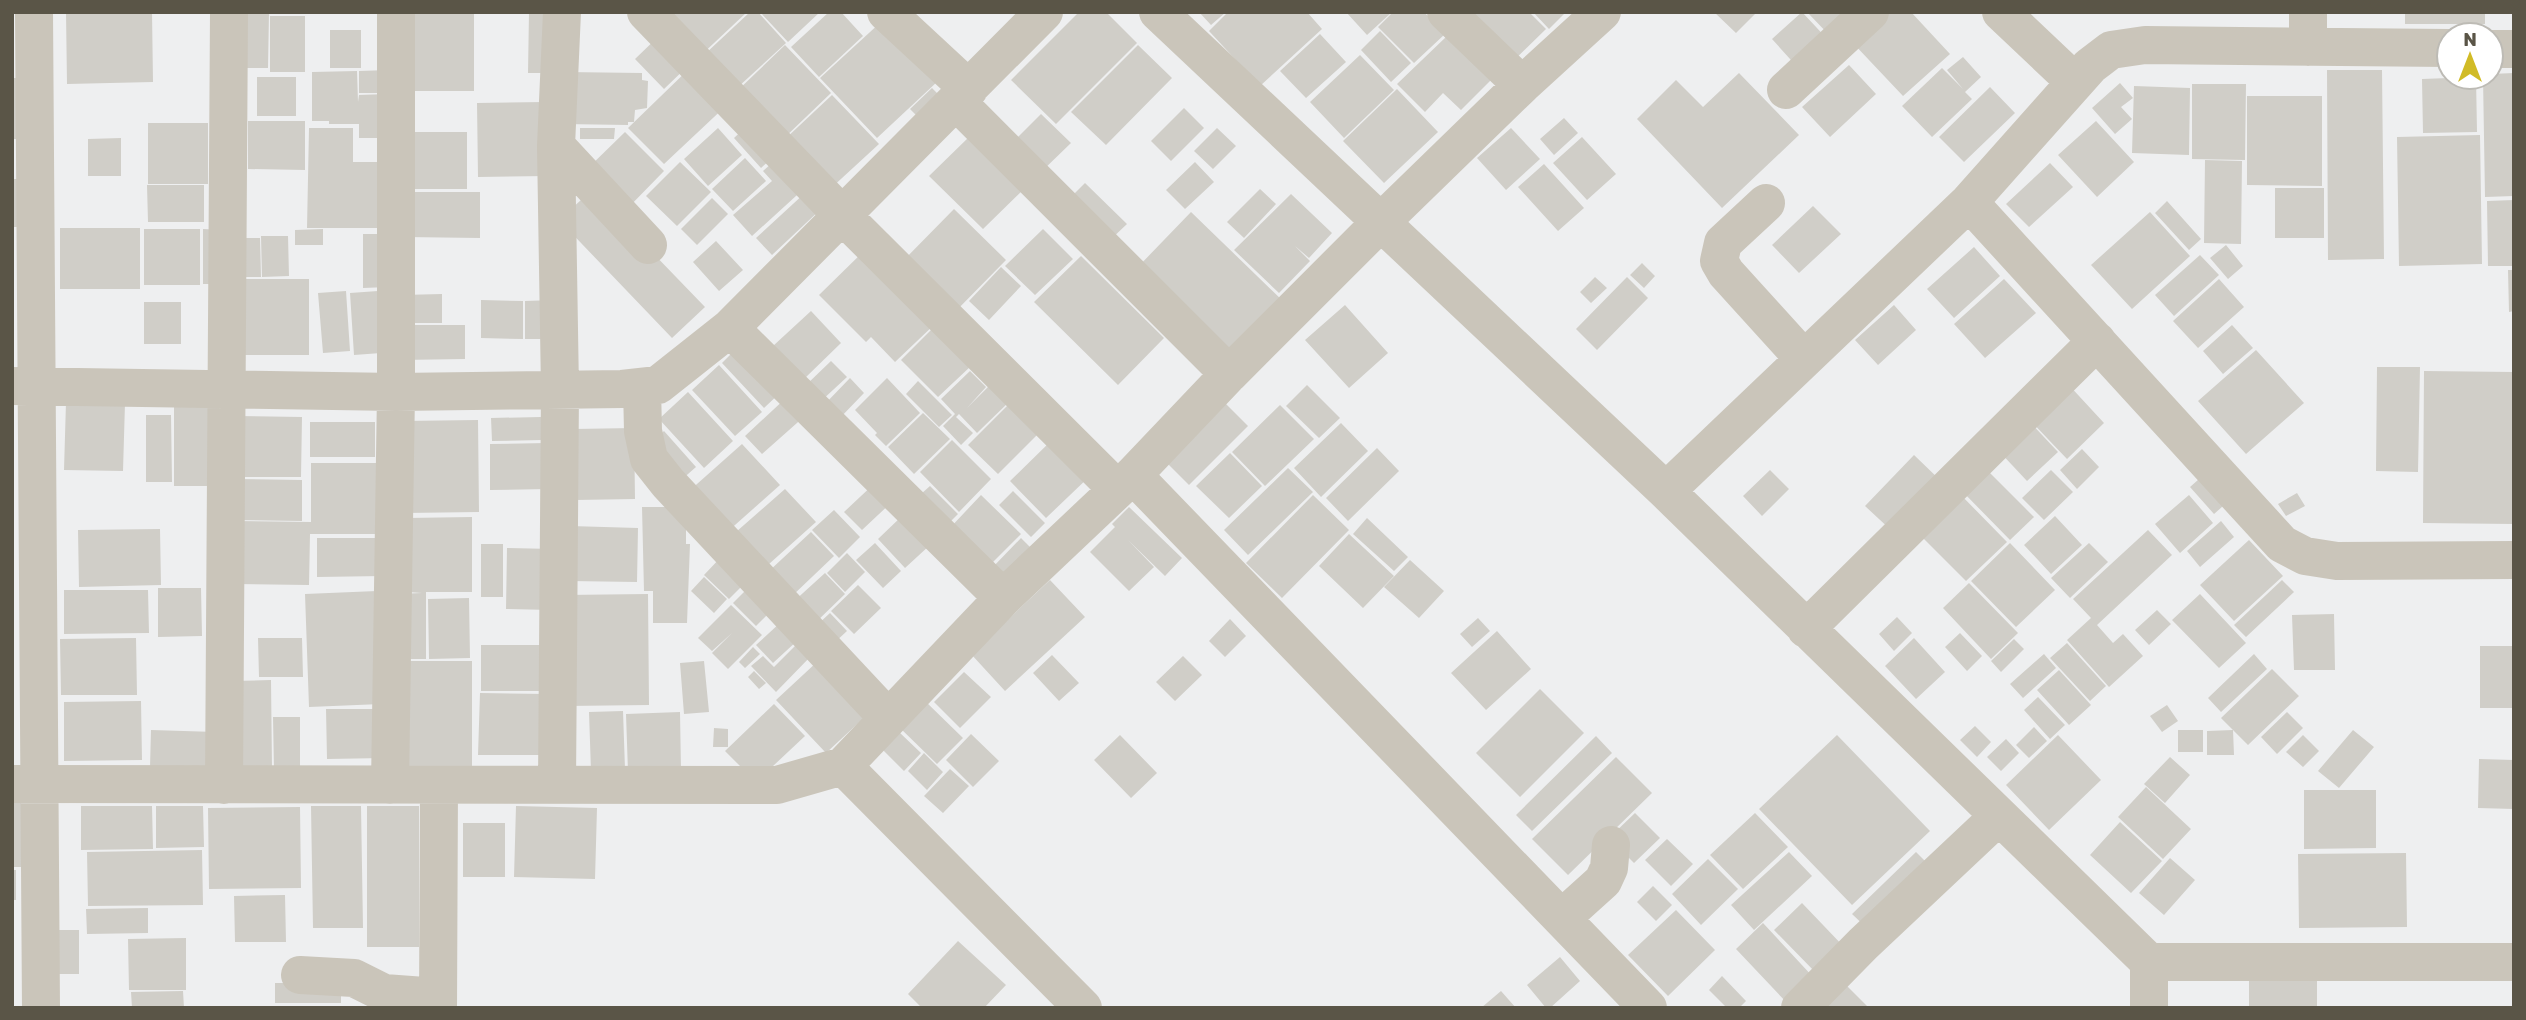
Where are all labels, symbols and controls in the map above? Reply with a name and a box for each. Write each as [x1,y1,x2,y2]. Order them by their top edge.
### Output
north arrow [2435,21,2505,91]
text: N [2463,28,2477,51]

